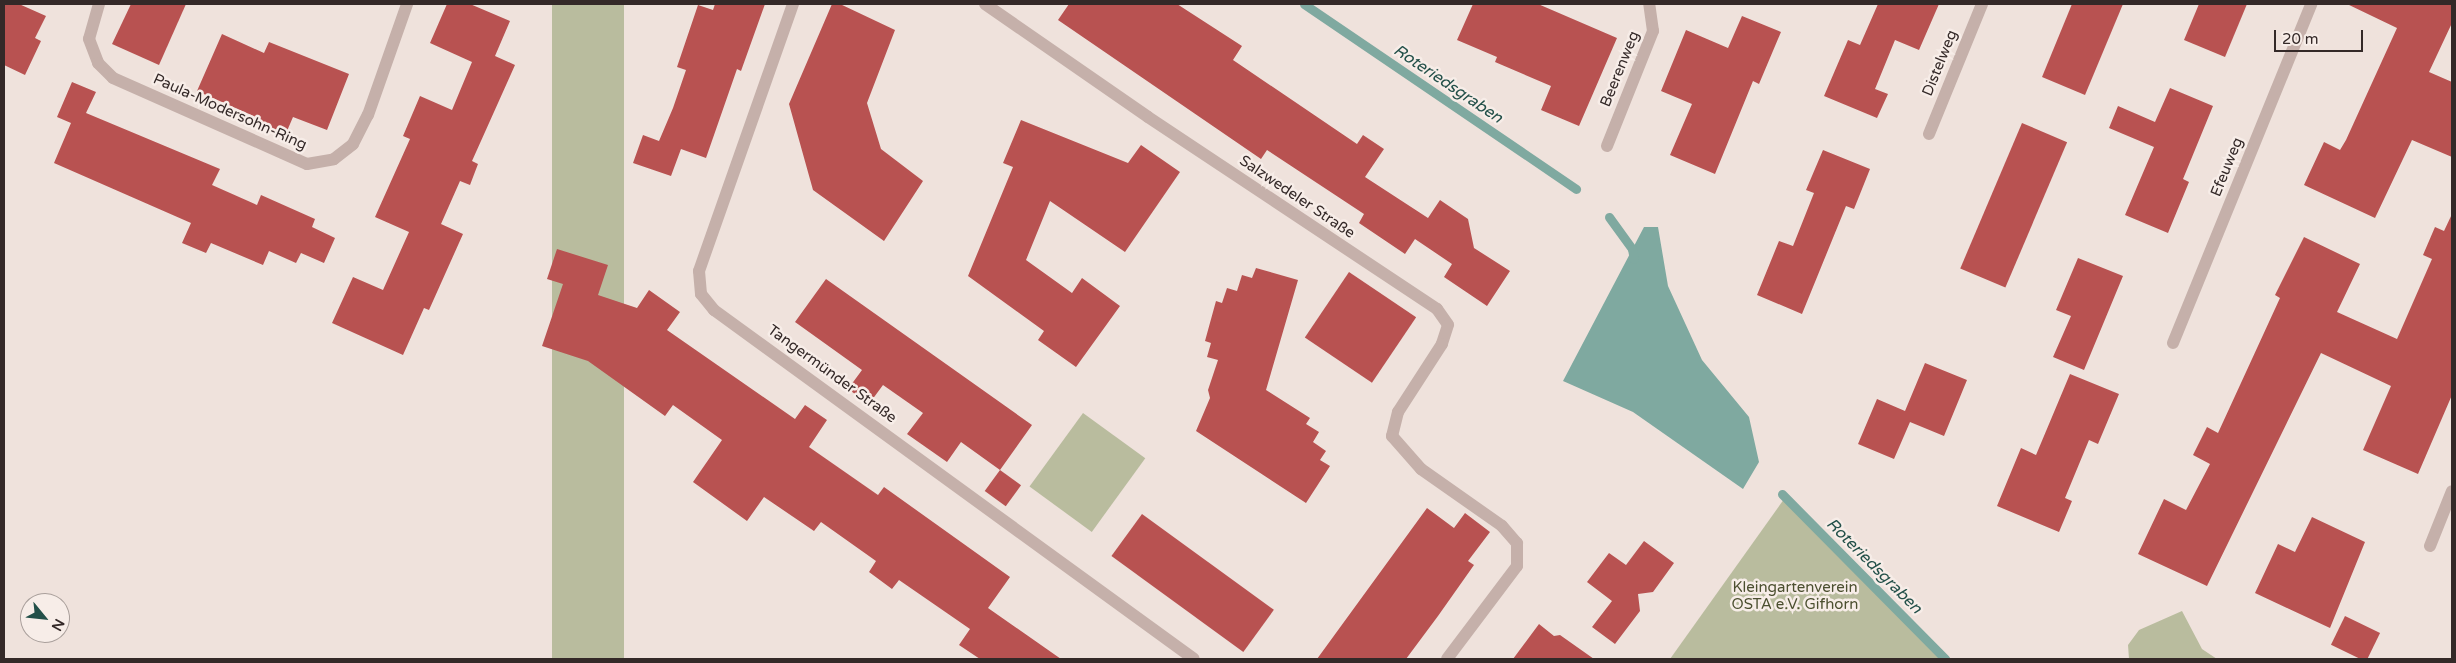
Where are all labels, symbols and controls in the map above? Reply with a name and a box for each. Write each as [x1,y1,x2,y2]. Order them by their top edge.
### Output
scale bar [2276,20,2365,52]
street label: Distelweg [1919,27,1961,99]
street label: Beerenweg [1597,29,1643,109]
text: 20 m [2282,30,2319,48]
water label: Roteriedsgraben [1390,40,1506,128]
street label: Paula-Modersohn-Ring [150,70,310,154]
street label: Efeuweg [2207,135,2247,199]
street label: Salzwedeler Straße [1236,152,1358,242]
street label: Tangermünder Straße [764,321,900,427]
water label: Roteriedsgraben [1822,514,1926,618]
park label: Kleingartenverein OSTA e.V. Gifhorn [1732,578,1858,613]
north arrow [20,593,70,643]
text: N [48,616,68,634]

